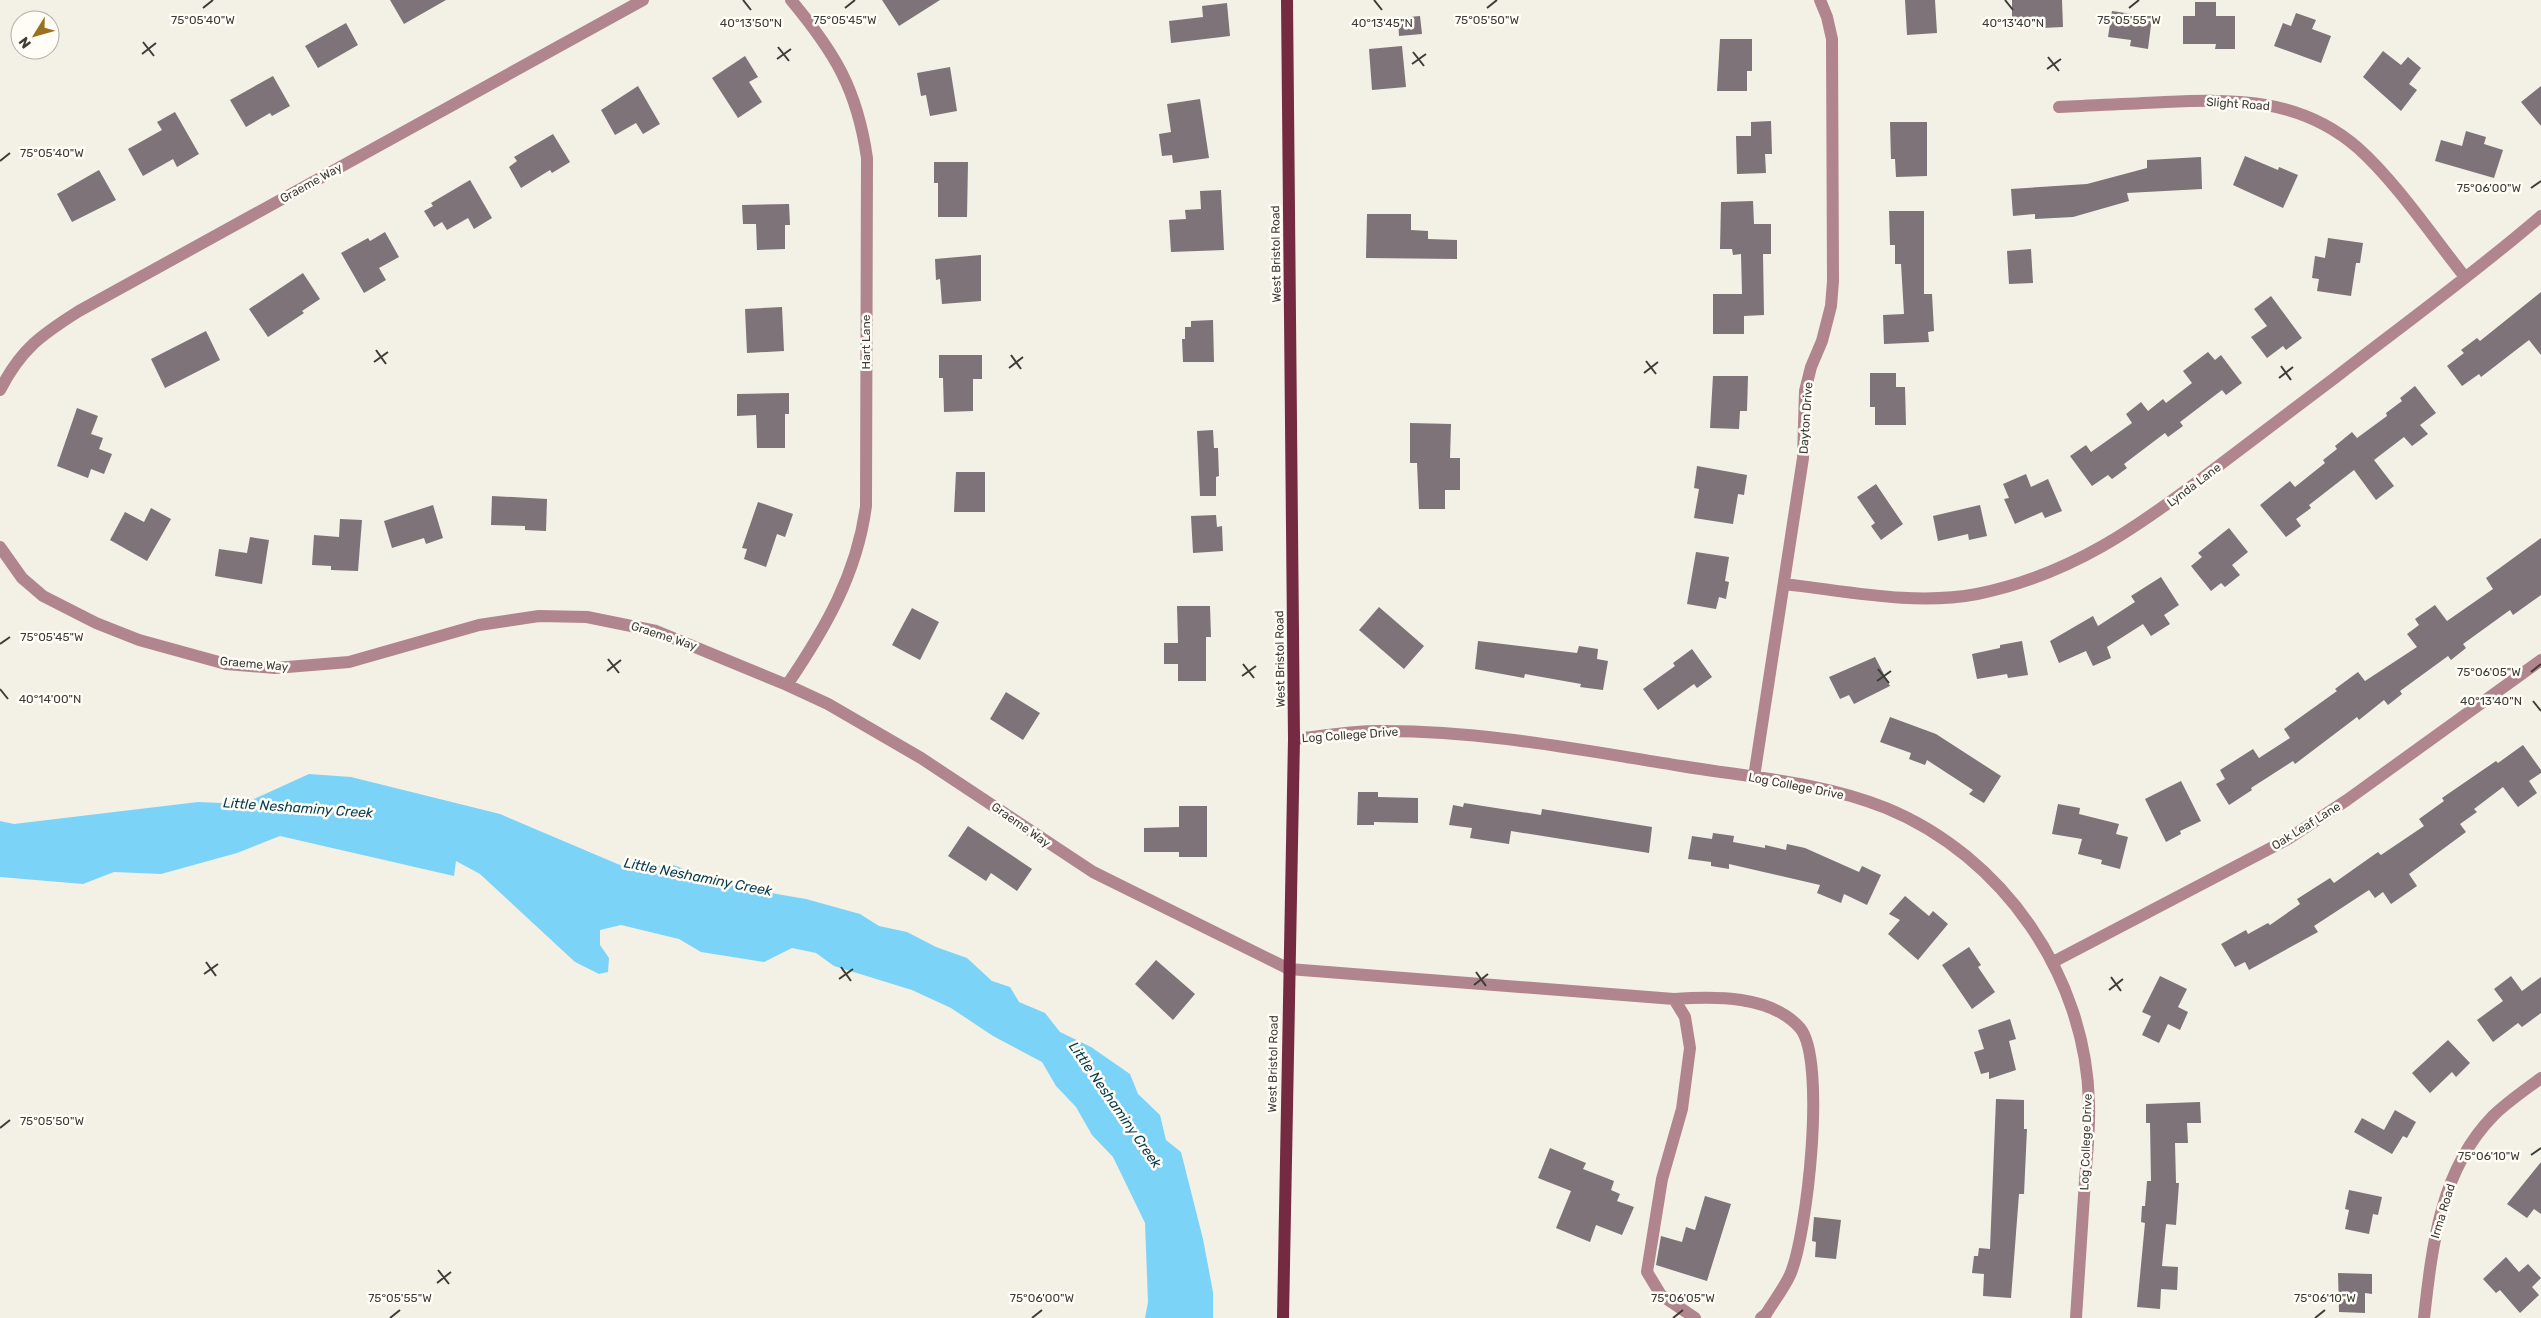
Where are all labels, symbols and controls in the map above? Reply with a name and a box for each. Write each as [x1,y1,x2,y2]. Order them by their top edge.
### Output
north arrow [10,10,60,60]
text: 75°05'40"W [171,13,235,27]
text: 75°05'45"W [813,13,877,27]
text: 75°05'50"W [1455,13,1519,27]
text: 75°05'55"W [2097,13,2161,27]
text: 40°13'50"N [720,16,782,30]
text: 40°13'45"N [1351,16,1413,30]
text: 40°13'40"N [1982,16,2044,30]
text: N [15,33,35,52]
street label: Slight Road [2206,95,2270,113]
text: 75°05'40"W [20,146,84,160]
street label: Graeme Way [278,160,345,206]
text: 75°06'00"W [2457,181,2522,195]
street label: West Bristol Road [1268,205,1284,303]
street label: Hart Lane [859,314,873,369]
street label: Dayton Drive [1797,381,1816,454]
street label: Lynda Lane [2164,460,2224,510]
street label: West Bristol Road [1272,610,1288,708]
street label: Graeme Way [629,619,699,653]
text: 75°05'45"W [20,630,84,644]
street label: Graeme Way [219,654,289,674]
text: 75°06'05"W [2457,665,2521,679]
text: 40°14'00"N [19,692,81,706]
text: 40°13'40"N [2460,694,2522,708]
street label: Log College Drive [1301,725,1399,745]
street label: Log College Drive [1747,770,1845,802]
water label: Little Neshaminy Creek [222,794,374,822]
street label: Oak Leaf Lane [2269,799,2343,853]
street label: Graeme Way [989,800,1053,851]
water label: Little Neshaminy Creek [623,854,774,900]
street label: West Bristol Road [1265,1015,1281,1113]
water label: Little Neshaminy Creek [1065,1039,1166,1172]
street label: Log College Drive [2077,1093,2095,1191]
text: 75°05'50"W [20,1114,84,1128]
text: 75°06'10"W [2458,1149,2520,1163]
street label: Irma Road [2428,1182,2458,1240]
text: 75°05'55"W [368,1291,432,1305]
text: 75°06'00"W [1010,1291,1075,1305]
text: 75°06'05"W [1651,1291,1715,1305]
text: 75°06'10"W [2294,1291,2356,1305]

